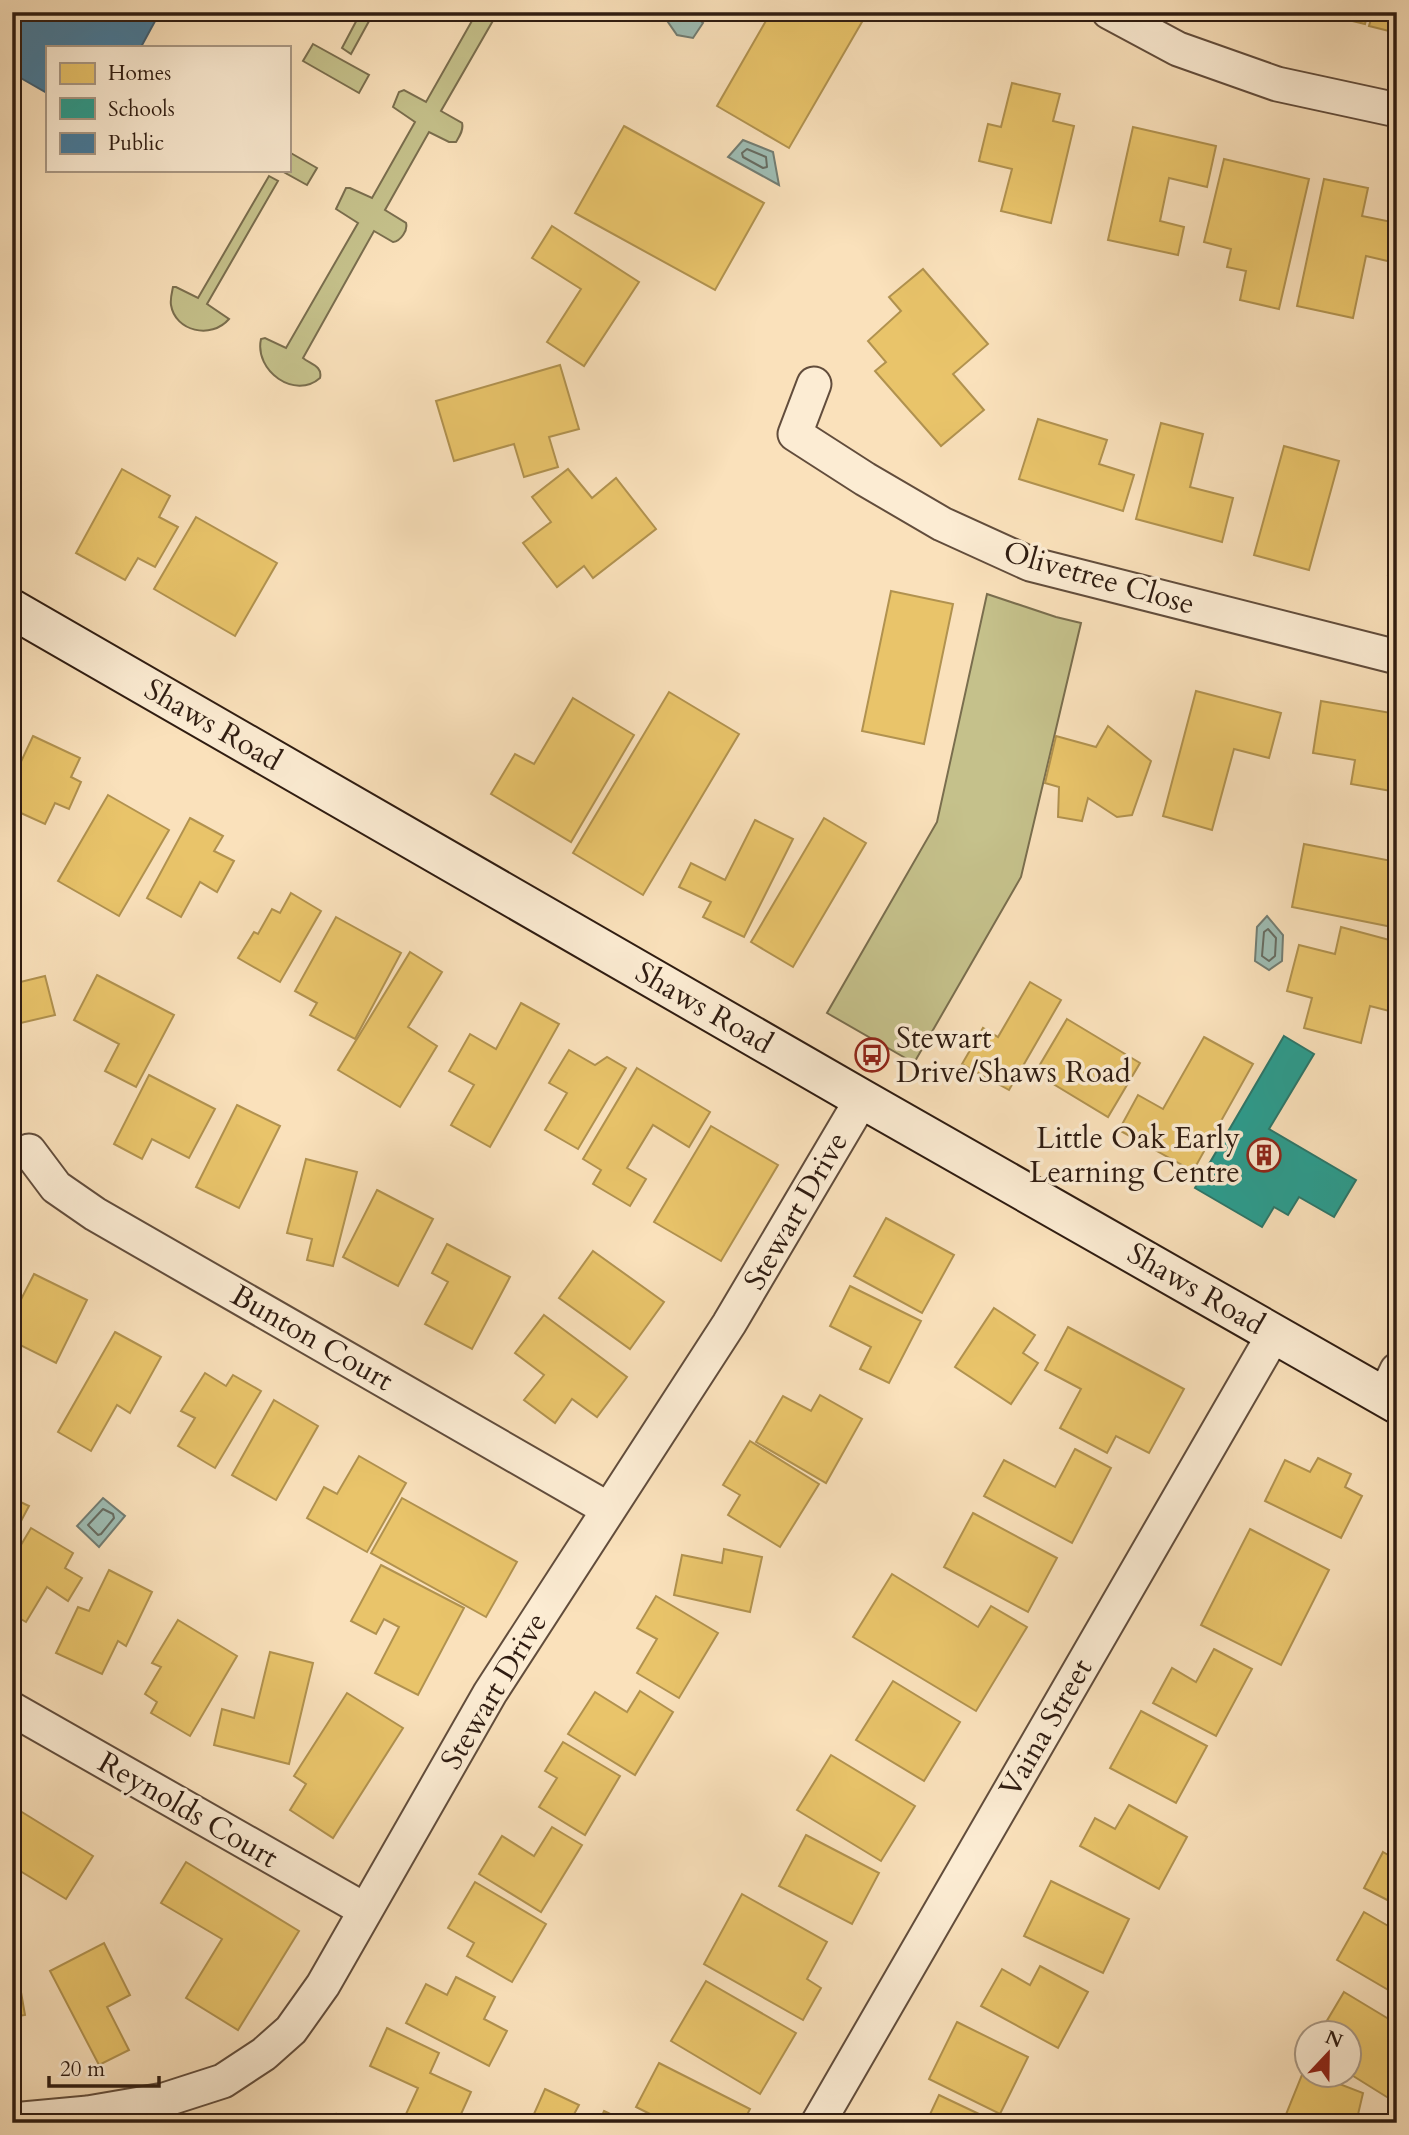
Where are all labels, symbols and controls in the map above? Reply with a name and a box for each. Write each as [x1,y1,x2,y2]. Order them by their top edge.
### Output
legend [46,46,290,172]
text: Homes [108,59,171,88]
text: Schools [108,95,175,124]
text: Public [108,129,164,158]
street label: Olivetree Close [999,531,1199,625]
street label: Shaws Road [137,669,289,781]
street label: Shaws Road [628,952,780,1064]
place label: Stewart Drive/Shaws Road [896,1018,1131,1093]
bus stop icon: Stewart Drive/Shaws Road [853,1036,891,1074]
place label: Little Oak Early Learning Centre [1029,1118,1240,1193]
street label: Stewart Drive [734,1124,858,1298]
building icon: Little Oak Early Learning Centre [1245,1136,1283,1174]
street label: Shaws Road [1120,1233,1272,1345]
street label: Bunton Court [223,1275,401,1401]
street label: Stewart Drive [431,1605,557,1777]
street label: Vaina Street [990,1651,1102,1805]
street label: Reynolds Court [91,1742,286,1878]
north arrow [1294,2020,1364,2090]
text: N [1321,2024,1347,2054]
scale bar [49,2044,159,2088]
text: 20 m [60,2055,105,2084]

